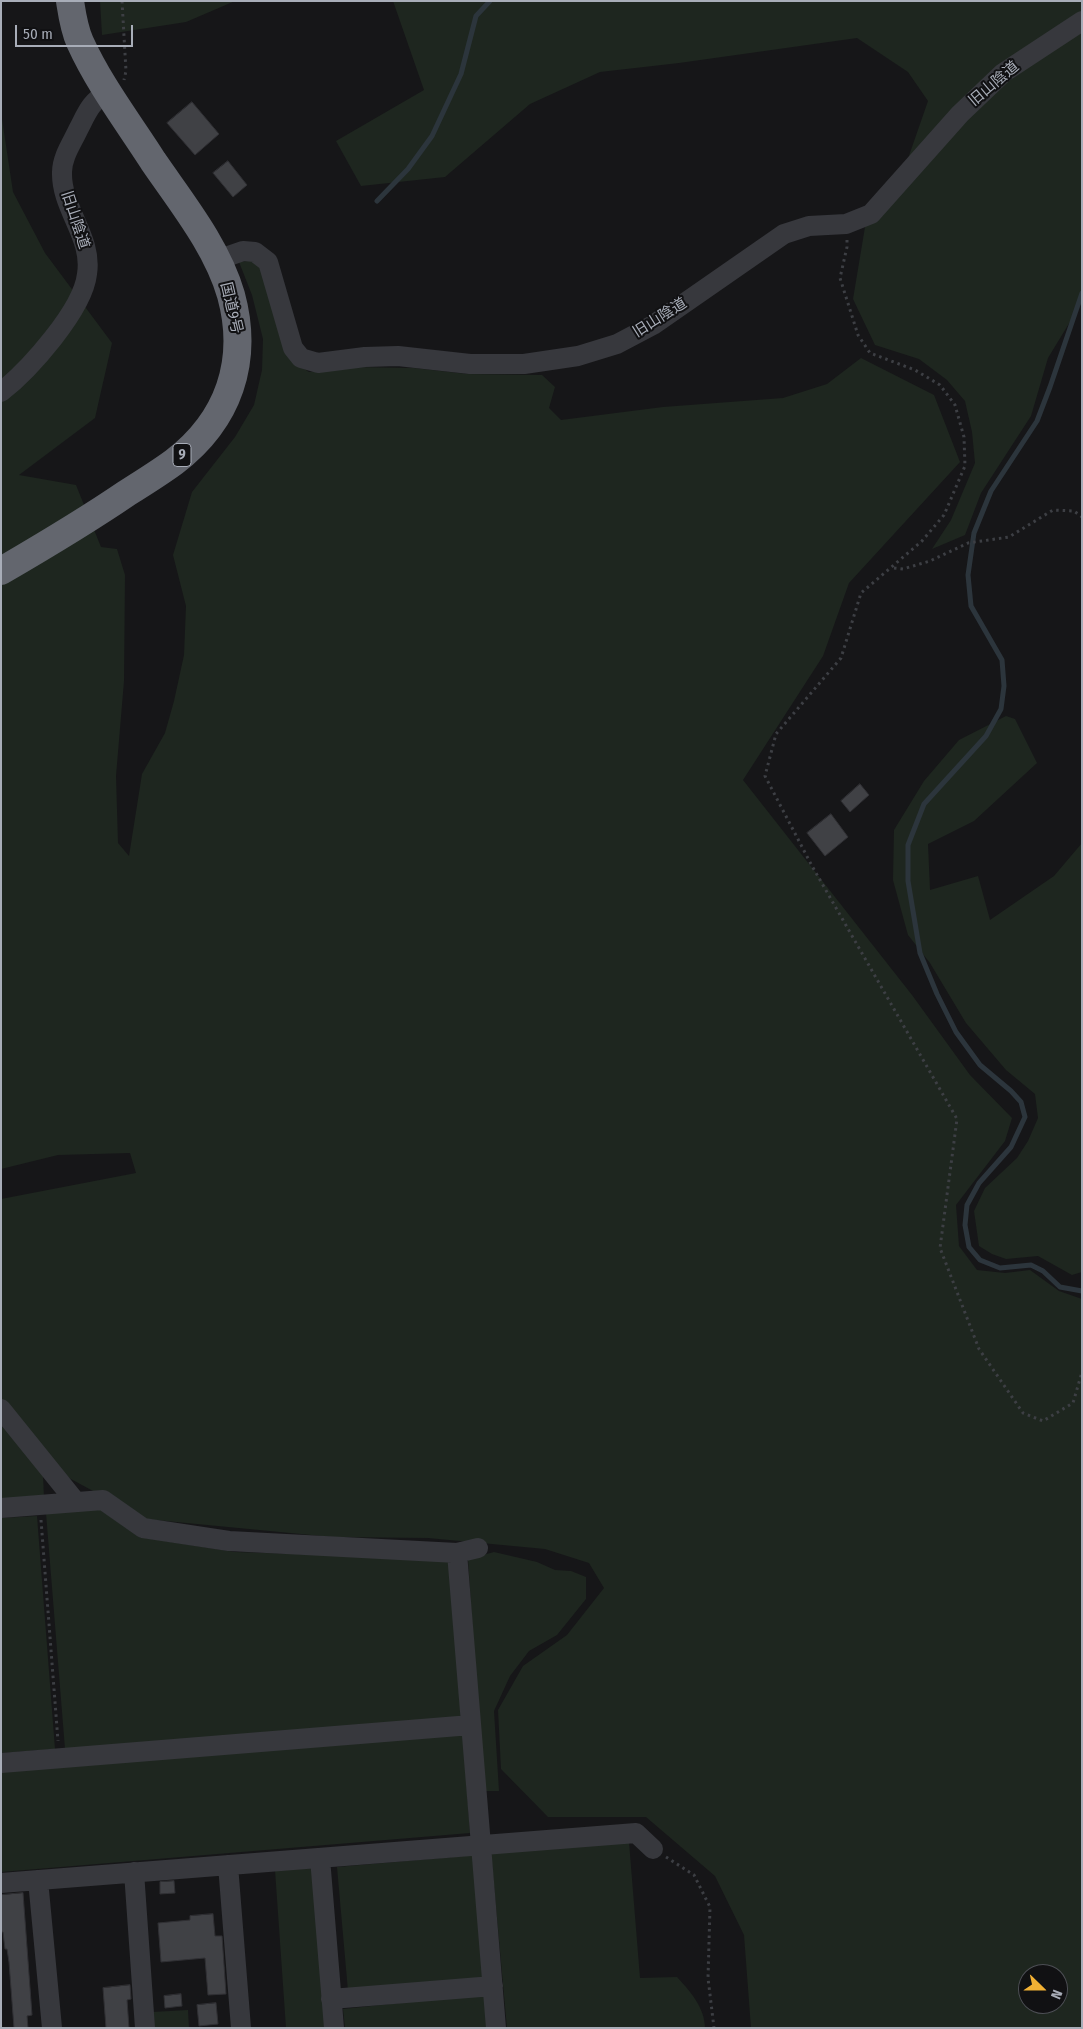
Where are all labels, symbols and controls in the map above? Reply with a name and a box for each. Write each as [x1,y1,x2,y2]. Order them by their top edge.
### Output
scale bar [18,15,135,47]
text: 50 m [23,25,53,43]
street label: 旧山陰道 [965,58,1023,110]
street label: 旧山陰道 [57,189,93,251]
street label: 国道9号 [216,281,246,335]
street label: 旧山陰道 [630,294,690,342]
road number: 9 [173,444,191,466]
north arrow [1018,1964,1068,2014]
text: N [1047,1987,1066,2001]

